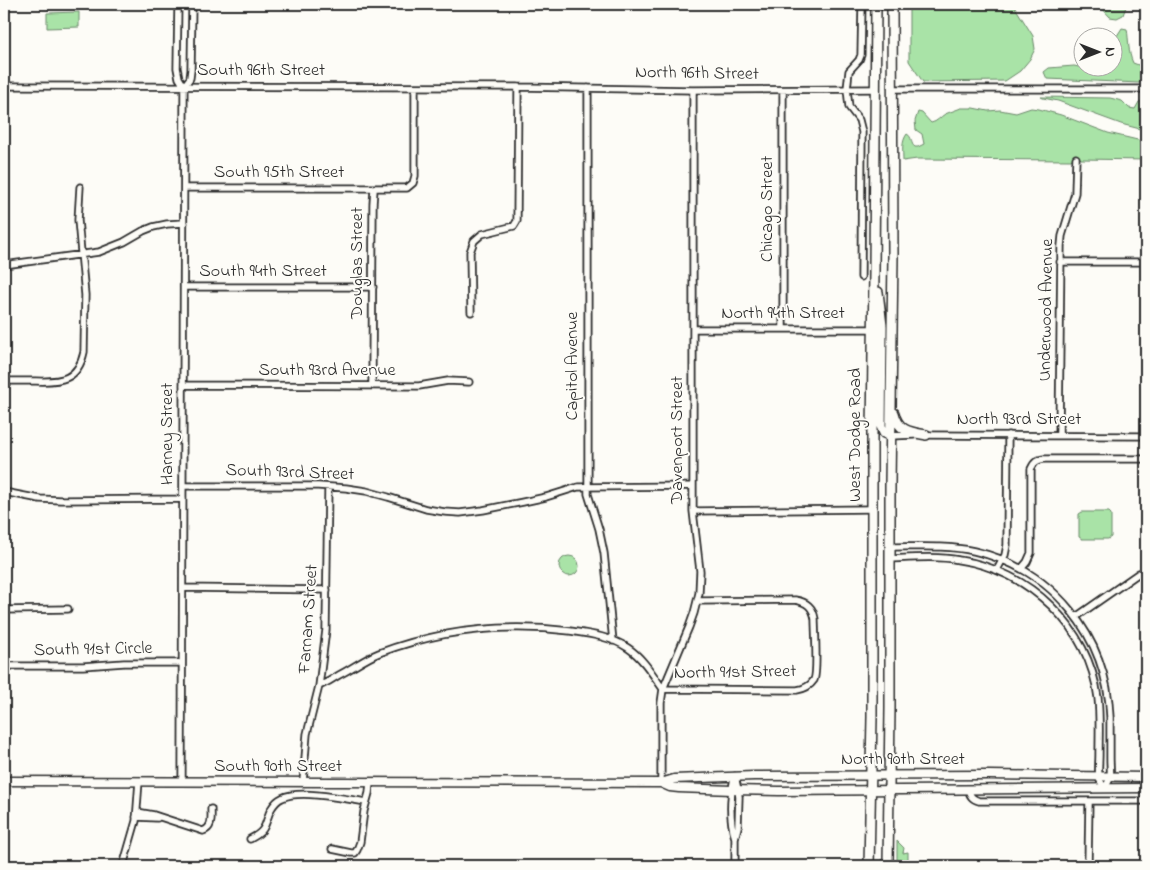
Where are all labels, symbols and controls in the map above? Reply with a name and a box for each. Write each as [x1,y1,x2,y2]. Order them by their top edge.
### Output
north arrow [1072,28,1122,78]
text: N [1099,47,1120,57]
street label: South 96th Street [197,58,325,84]
street label: North 96th Street [635,60,759,88]
street label: Chicago Street [755,156,782,262]
street label: South 95th Street [214,160,344,186]
street label: Douglas Street [345,207,372,320]
street label: Underwood Avenue [1033,237,1061,382]
street label: South 94th Street [199,259,327,285]
street label: North 94th Street [721,301,845,327]
street label: Capitol Avenue [560,311,586,420]
street label: South 93rd Avenue [258,358,396,384]
street label: West Dodge Road [843,368,870,502]
street label: Davenport Street [665,376,691,505]
street label: Harney Street [155,383,181,485]
street label: North 93rd Street [957,407,1081,433]
street label: South 93rd Street [225,458,355,488]
street label: Farnam Street [292,564,326,675]
street label: South 91st Circle [33,636,154,664]
street label: North 91st Street [674,659,796,687]
street label: North 90th Street [841,747,965,773]
street label: South 90th Street [214,754,342,780]

